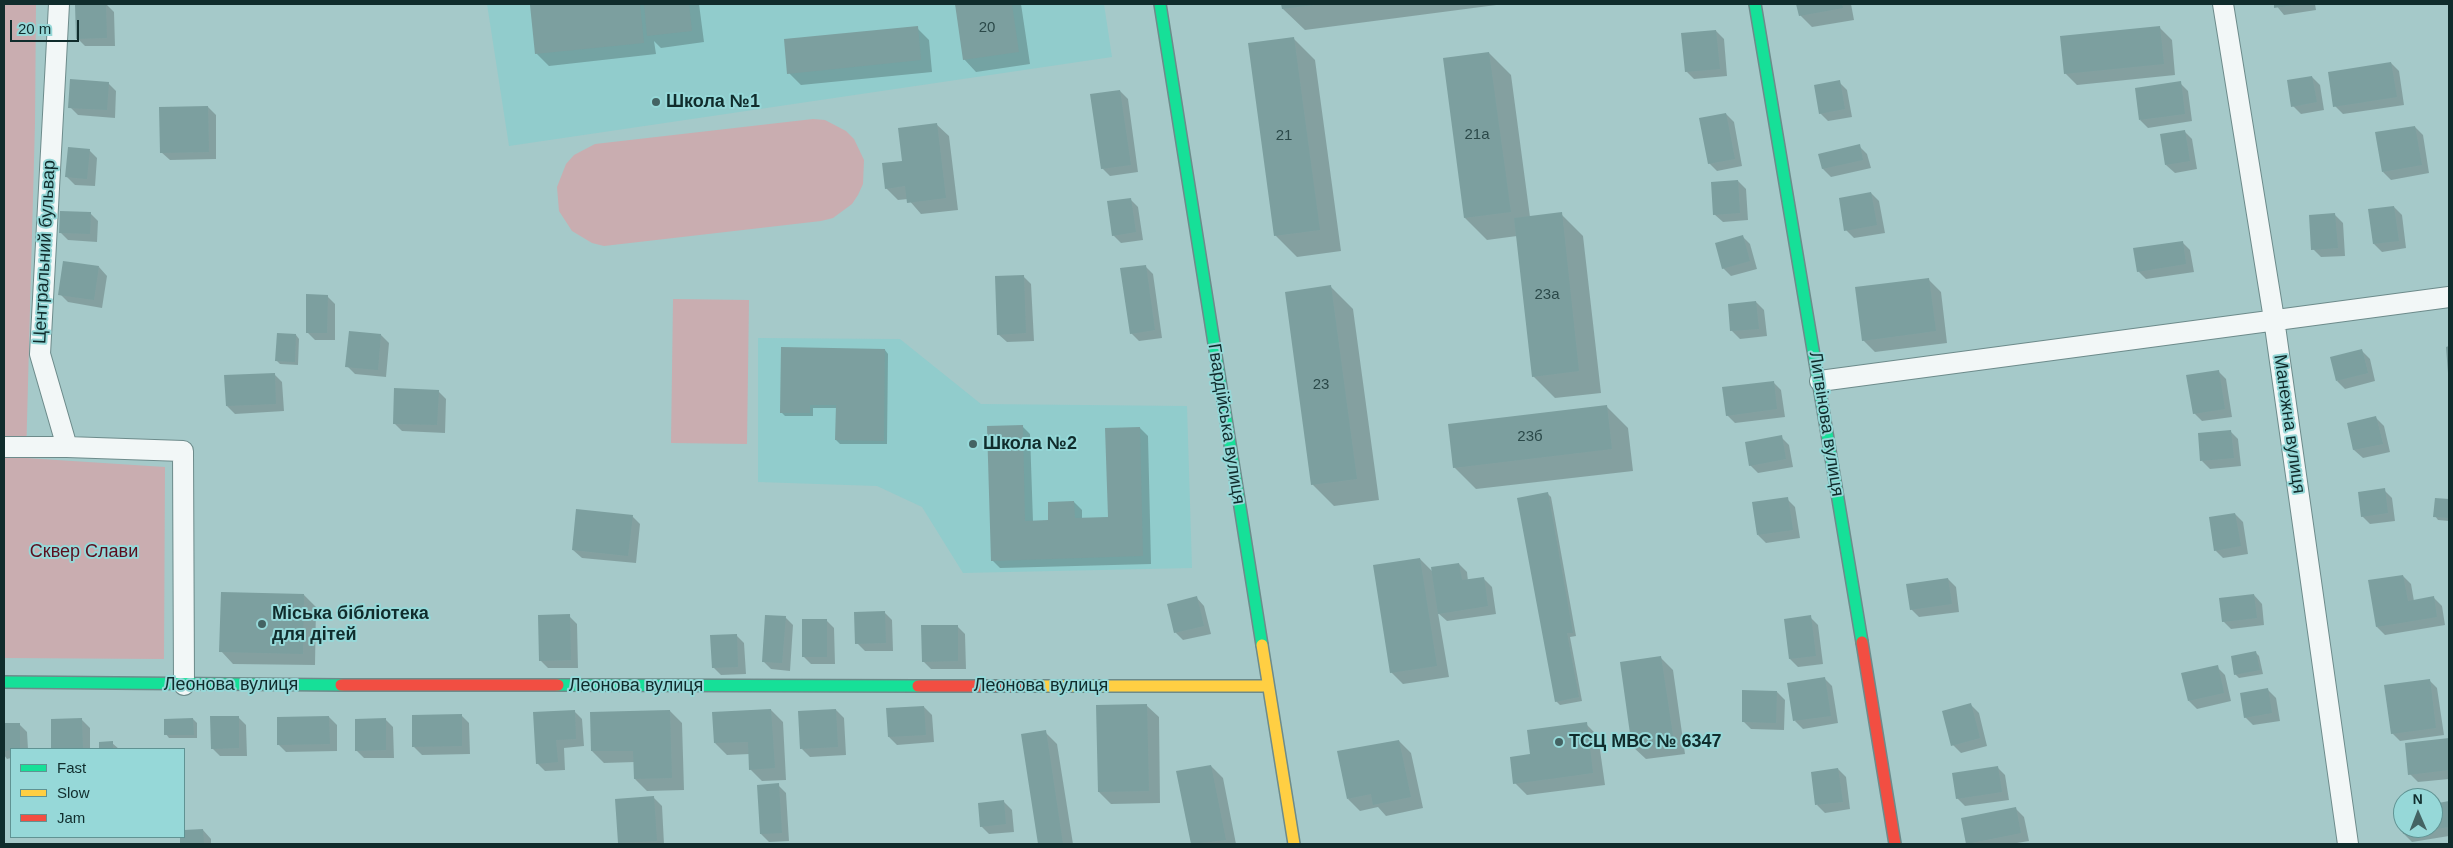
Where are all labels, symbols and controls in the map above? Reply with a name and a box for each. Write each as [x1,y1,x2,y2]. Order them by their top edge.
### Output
scale bar [12,10,81,42]
house number: 20 [979,19,995,37]
text: 20 m [18,20,51,37]
place label: Школа №1 [666,91,760,113]
marker: Школа №1 [650,96,662,108]
house number: 21а [1464,126,1490,144]
house number: 21 [1276,127,1292,145]
street label: Центральний бульвар [29,159,61,345]
house number: 23а [1534,286,1560,304]
street label: Гвардійська вулиця [1203,342,1249,506]
street label: Литвінова вулиця [1804,350,1848,498]
street label: Манежна вулиця [2269,353,2309,495]
house number: 23 [1313,376,1329,394]
house number: 23б [1517,428,1543,446]
place label: Школа №2 [983,433,1077,455]
marker: Школа №2 [967,438,979,450]
park label: Сквер Слави [30,541,138,563]
place label: Міська бібліотека для дітей [272,603,429,646]
marker: Міська бібліотека для дітей [256,618,268,630]
street label: Леонова вулиця [164,674,298,696]
street label: Леонова вулиця [569,675,703,697]
street label: Леонова вулиця [974,675,1108,697]
place label: ТСЦ МВС № 6347 [1569,731,1722,753]
marker: ТСЦ МВС № 6347 [1553,736,1565,748]
legend [10,748,185,838]
text: Fast [57,759,86,776]
text: Slow [57,784,90,801]
north arrow [2393,788,2443,838]
text: N [2413,791,2423,807]
text: Jam [57,809,85,826]

